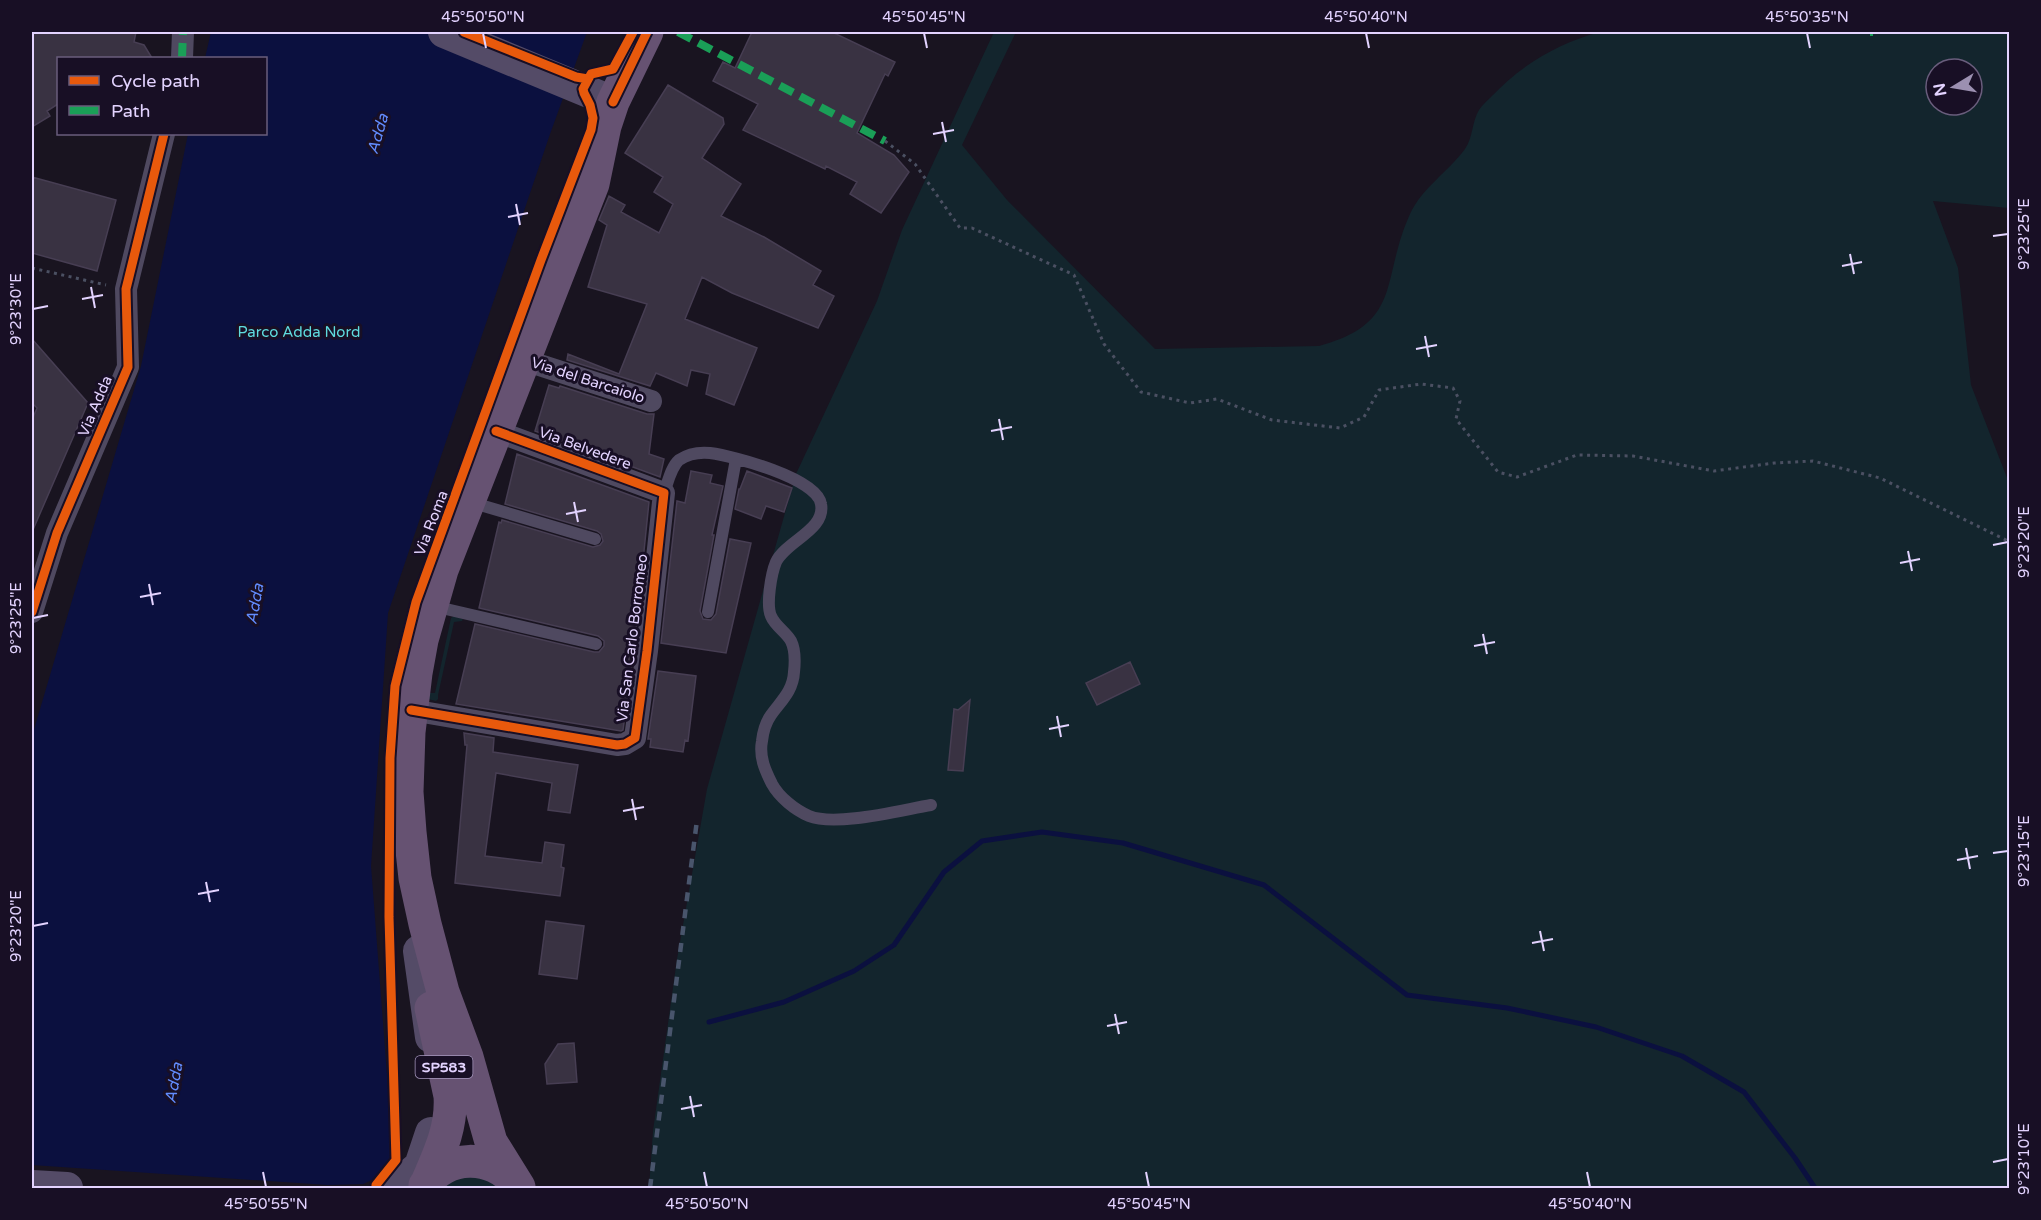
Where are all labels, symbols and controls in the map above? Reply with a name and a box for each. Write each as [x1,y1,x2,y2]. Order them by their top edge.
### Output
text: 45°50'50"N [441,8,525,26]
text: 45°50'45"N [882,8,966,26]
text: 45°50'40"N [1324,8,1408,26]
text: 45°50'35"N [1765,8,1849,26]
legend [57,57,267,135]
north arrow [1924,57,1984,117]
text: Cycle path [111,70,200,92]
text: N [1929,81,1951,98]
text: Path [111,100,150,122]
water label: Adda [363,111,394,156]
text: 9°23'25"E [2015,198,2033,270]
text: 9°23'30"E [7,273,25,345]
park label: Parco Adda Nord [238,323,360,341]
street label: Via del Barcaiolo [529,353,647,407]
street label: Via Adda [74,373,116,439]
street label: Via Belvedere [536,423,634,473]
street label: Via Roma [410,488,452,558]
text: 9°23'20"E [2015,506,2033,578]
street label: Via San Carlo Borromeo [613,553,651,723]
water label: Adda [242,581,269,626]
text: 9°23'25"E [7,582,25,654]
text: 9°23'15"E [2015,815,2033,887]
text: 9°23'20"E [7,890,25,962]
road number: SP583 [416,1056,472,1078]
water label: Adda [161,1060,188,1105]
text: 9°23'10"E [2015,1123,2033,1195]
text: 45°50'55"N [224,1195,308,1213]
text: 45°50'50"N [665,1195,749,1213]
text: 45°50'45"N [1107,1195,1191,1213]
text: 45°50'40"N [1548,1195,1632,1213]

